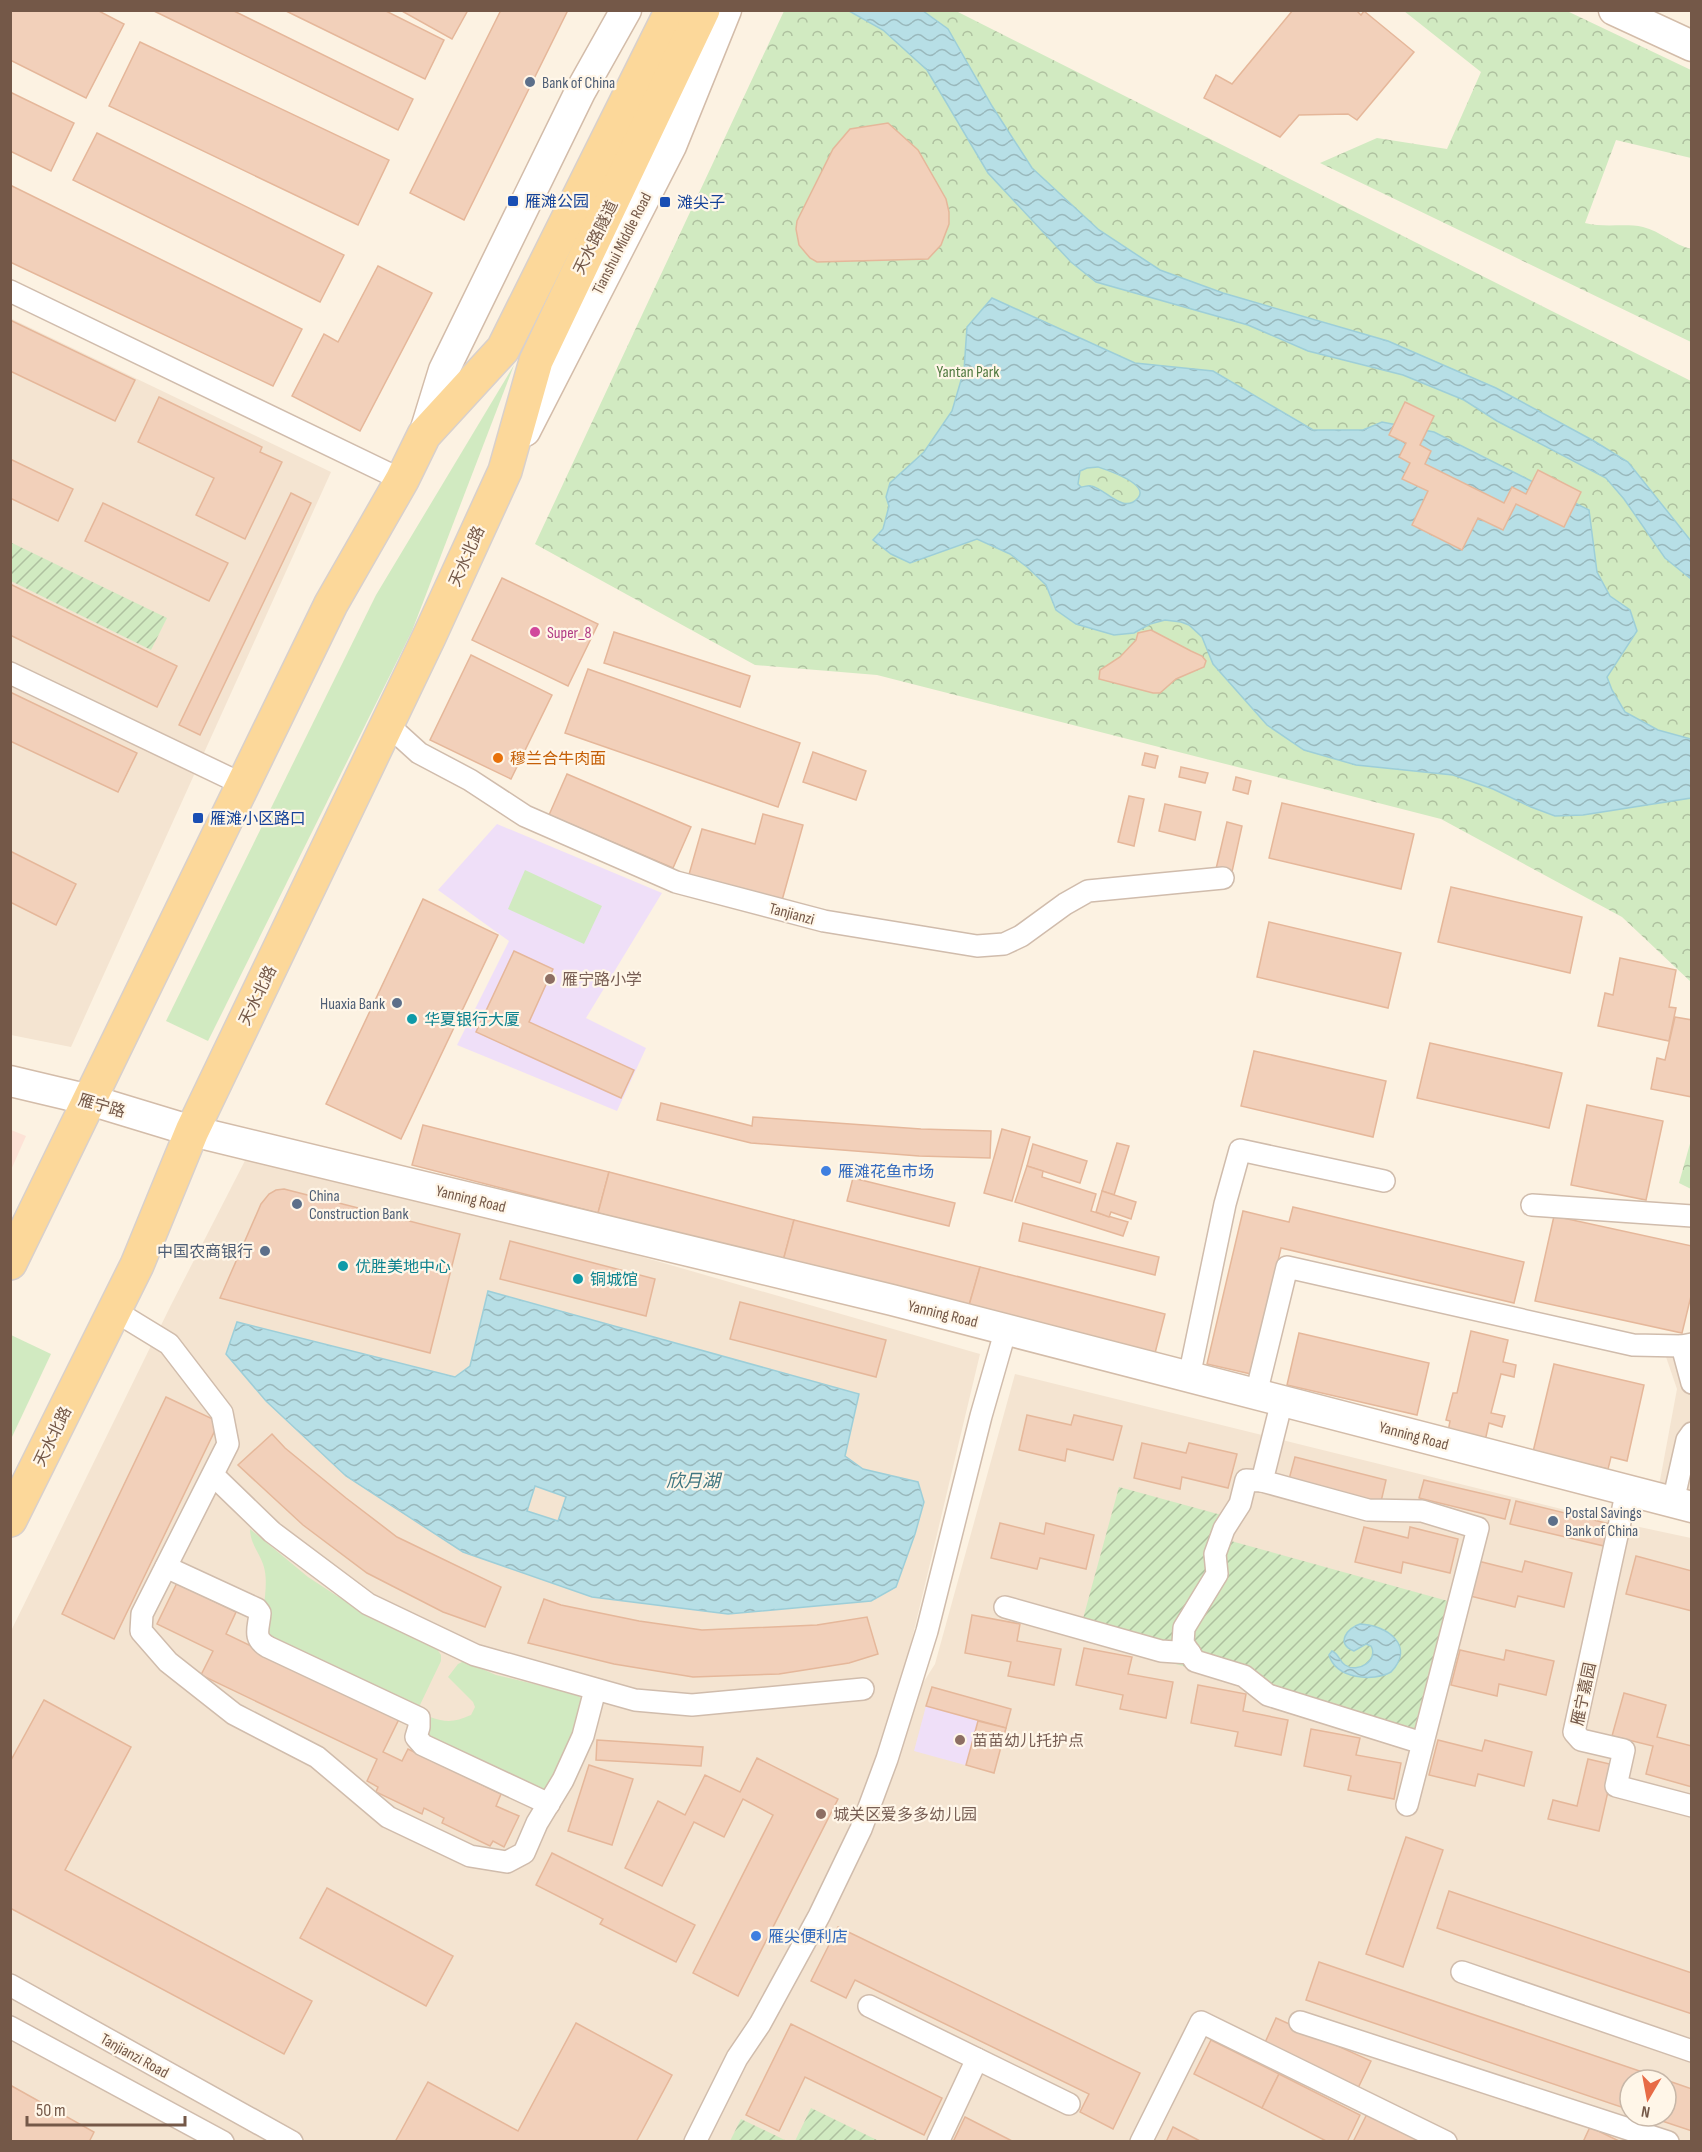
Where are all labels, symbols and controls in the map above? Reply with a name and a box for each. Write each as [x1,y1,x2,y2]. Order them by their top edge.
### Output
place label: Bank of China [542,74,615,93]
marker: Bank of China [523,75,537,89]
street label: Tianshui Middle Road [589,190,656,298]
place label: 雁滩公园 [525,193,589,212]
marker: 雁滩公园 [506,194,520,208]
place label: 滩尖子 [677,194,725,213]
marker: 滩尖子 [658,195,672,209]
street label: 天水路隧道 [570,198,622,278]
park label: Yantan Park [937,363,999,382]
street label: 天水北路 [446,524,489,590]
place label: Super_8 [547,624,592,643]
marker: Super_8 [528,625,542,639]
place label: 穆兰合牛肉面 [510,750,606,769]
marker: 穆兰合牛肉面 [491,751,505,765]
place label: 雁滩小区路口 [210,810,306,829]
marker: 雁滩小区路口 [191,811,205,825]
street label: Tanjianzi [767,899,816,930]
street label: 天水北路 [236,963,281,1029]
place label: 雁宁路小学 [562,971,642,990]
marker: 雁宁路小学 [543,972,557,986]
place label: Huaxia Bank [320,995,385,1014]
marker: Huaxia Bank [390,996,404,1010]
place label: 华夏银行大厦 [424,1011,520,1030]
marker: 华夏银行大厦 [405,1012,419,1026]
street label: 雁宁路 [76,1091,127,1122]
place label: 雁滩花鱼市场 [838,1163,934,1182]
marker: 雁滩花鱼市场 [819,1164,833,1178]
street label: Yanning Road [434,1182,508,1217]
place label: China Construction Bank [309,1187,409,1224]
marker: China Construction Bank [290,1197,304,1211]
place label: 中国农商银行 [157,1243,253,1262]
marker: 中国农商银行 [258,1244,272,1258]
place label: 优胜美地中心 [355,1258,451,1277]
marker: 优胜美地中心 [336,1259,350,1273]
place label: 铜城馆 [590,1271,638,1290]
marker: 铜城馆 [571,1272,585,1286]
street label: Yanning Road [906,1297,980,1332]
street label: 天水北路 [31,1404,76,1470]
street label: Yanning Road [1377,1418,1450,1455]
water label: 欣月湖 [666,1471,723,1492]
place label: Postal Savings Bank of China [1565,1504,1642,1541]
marker: Postal Savings Bank of China [1546,1514,1560,1528]
street label: 雁宁嘉园 [1569,1661,1600,1728]
place label: 苗苗幼儿托护点 [972,1732,1084,1751]
marker: 苗苗幼儿托护点 [953,1733,967,1747]
place label: 城关区爱多多幼儿园 [833,1806,977,1825]
marker: 城关区爱多多幼儿园 [814,1807,828,1821]
place label: 雁尖便利店 [768,1928,848,1947]
marker: 雁尖便利店 [749,1929,763,1943]
street label: Tanjianzi Road [97,2030,172,2083]
north arrow [1618,2068,1678,2128]
scale bar [27,2089,184,2127]
text: 50 m [36,2100,66,2121]
text: N [1640,2101,1652,2121]

